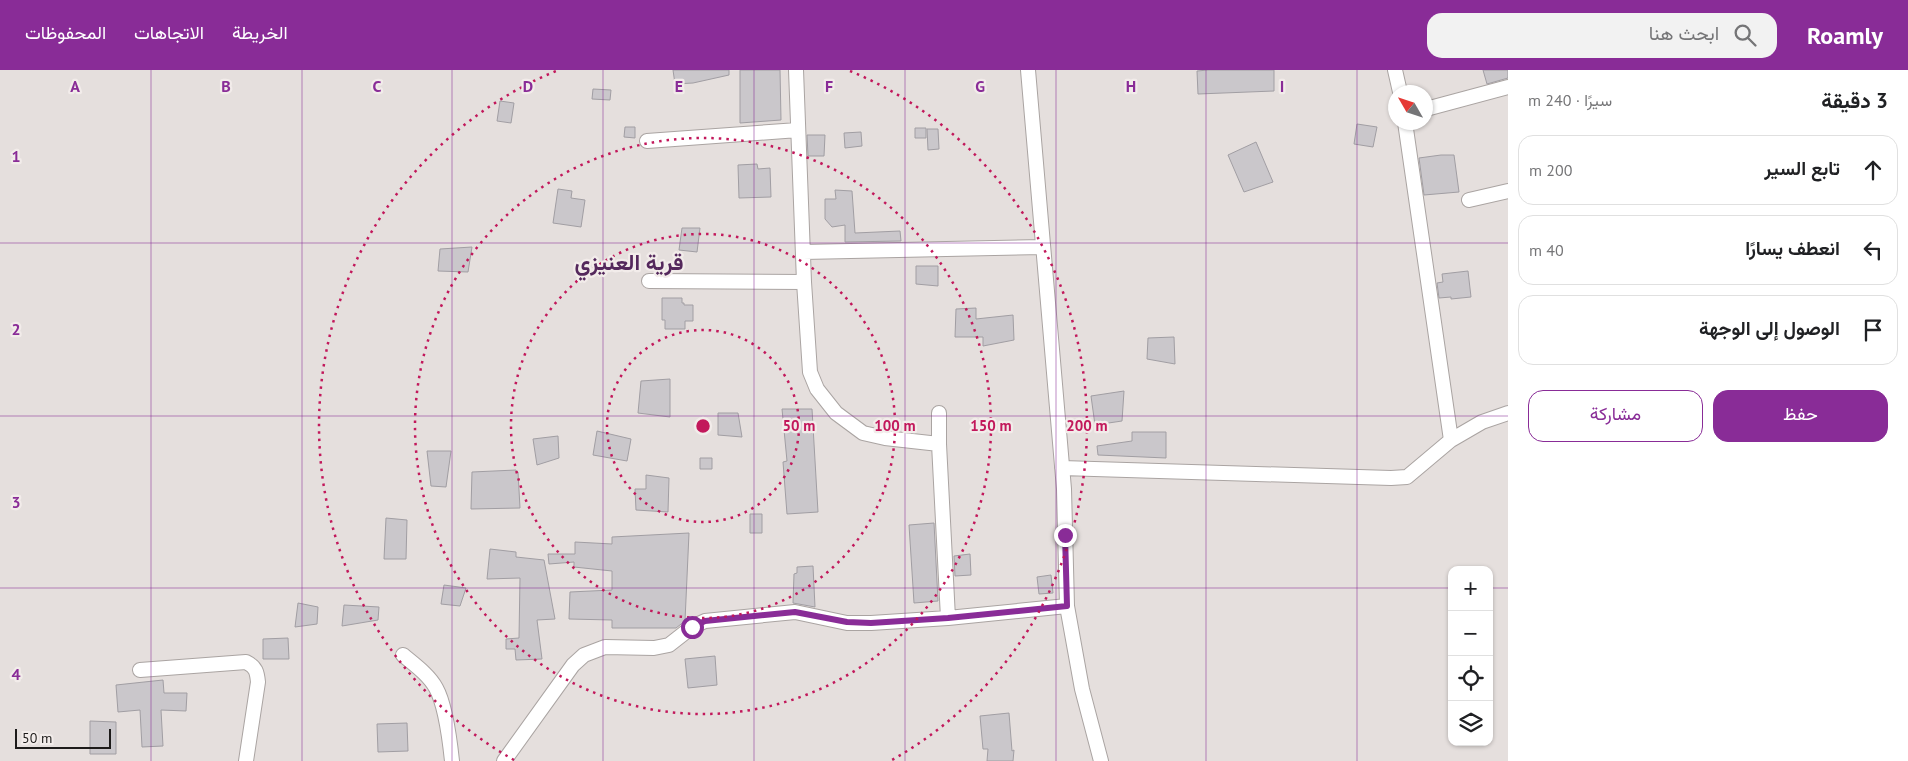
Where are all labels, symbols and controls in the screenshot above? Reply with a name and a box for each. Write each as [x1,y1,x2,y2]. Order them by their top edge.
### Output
search box [1427,13,1777,58]
text: Roamly [1807,20,1883,51]
text: المحفوظات [25,21,106,44]
text: الاتجاهات [134,21,204,44]
text: الخريطة [232,21,288,44]
text: ابحث هنا [1649,21,1719,45]
icon: search [1731,21,1759,49]
text: A [70,76,80,96]
text: B [221,76,231,96]
text: C [373,76,382,96]
text: D [523,76,533,96]
text: E [675,76,683,96]
text: F [825,76,833,96]
text: G [975,76,985,96]
text: H [1126,76,1136,96]
text: I [1280,76,1284,96]
north arrow [1388,85,1433,130]
text: 3 دقيقة [1821,87,1888,114]
text: سيرًا · 240 m [1528,90,1612,110]
text: 1 [11,146,21,166]
text: تابع السير [1764,156,1840,180]
icon: ahead [1859,156,1887,184]
text: 200 m [1529,160,1572,180]
text: انعطف يسارًا [1745,236,1840,260]
icon: left [1859,236,1887,264]
text: 40 m [1529,240,1564,260]
district label: قرية العنيزي [574,248,684,281]
text: الوصول إلى الوجهة [1699,316,1840,340]
icon: arrive [1859,316,1887,344]
text: 2 [11,319,21,339]
button: مشاركة [1528,390,1703,442]
button: حفظ [1713,390,1888,442]
text: 50 m [783,416,815,435]
text: 100 m [874,416,916,435]
text: 150 m [970,416,1012,435]
text: 200 m [1066,416,1108,435]
centre of rings [694,417,712,435]
text: 3 [11,492,21,512]
route end [1054,524,1077,547]
map controls [1448,566,1493,746]
button: + [1448,566,1493,611]
button: − [1448,611,1493,656]
route start [681,616,704,639]
button: locate [1448,656,1493,701]
text: 4 [11,664,21,684]
button: layers [1448,701,1493,746]
scale bar [15,726,111,749]
text: 50 m [22,729,52,747]

